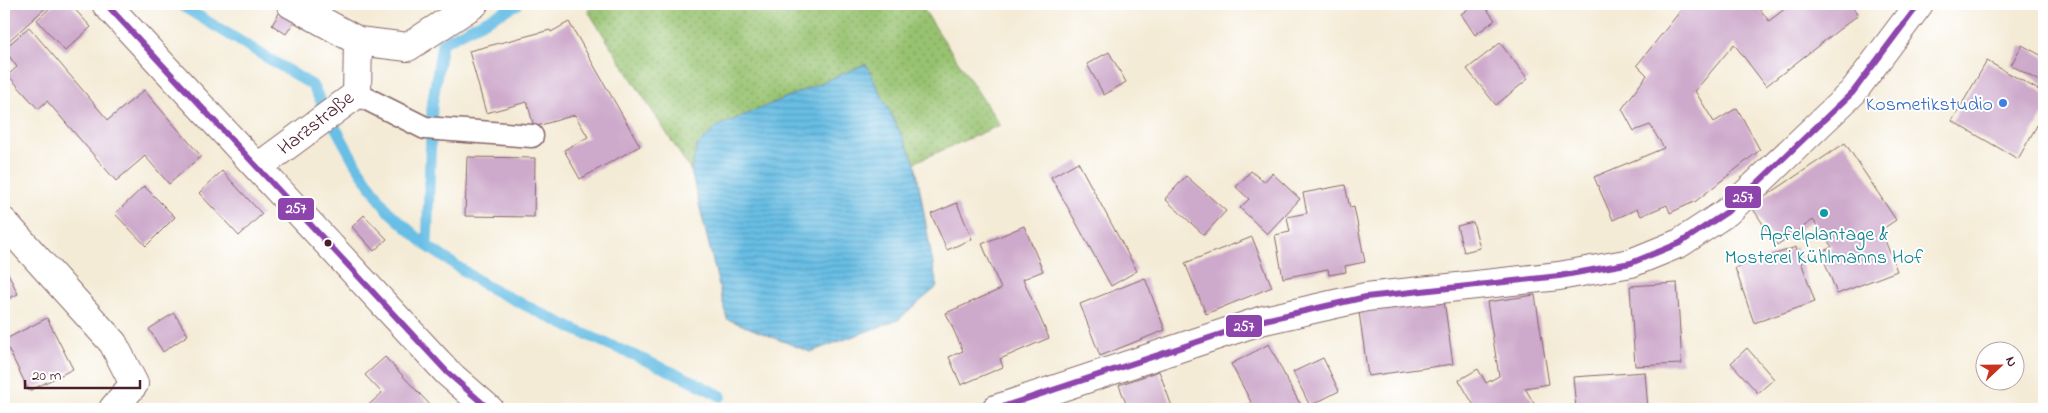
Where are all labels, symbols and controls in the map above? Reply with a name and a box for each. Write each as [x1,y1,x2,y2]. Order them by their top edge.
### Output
street label: Harzstraße [272,85,361,163]
place label: Kosmetikstudio [1866,91,1993,120]
marker: Kosmetikstudio [1997,97,2009,109]
line badge: 257 [1724,185,1762,209]
text: 257 [1732,188,1754,209]
line badge: 257 [277,197,315,221]
text: 257 [285,199,307,220]
marker: Apfelplantage & Mosterei Kühlmanns Hof [1818,207,1830,219]
place label: Apfelplantage & Mosterei Kühlmanns Hof [1725,221,1924,273]
unlabelled marker [323,238,333,248]
line badge: 257 [1225,314,1263,338]
text: 257 [1233,317,1255,338]
north arrow [1976,340,2026,390]
text: N [1999,353,2022,370]
scale bar [25,358,140,390]
text: 20 m [32,365,62,387]

